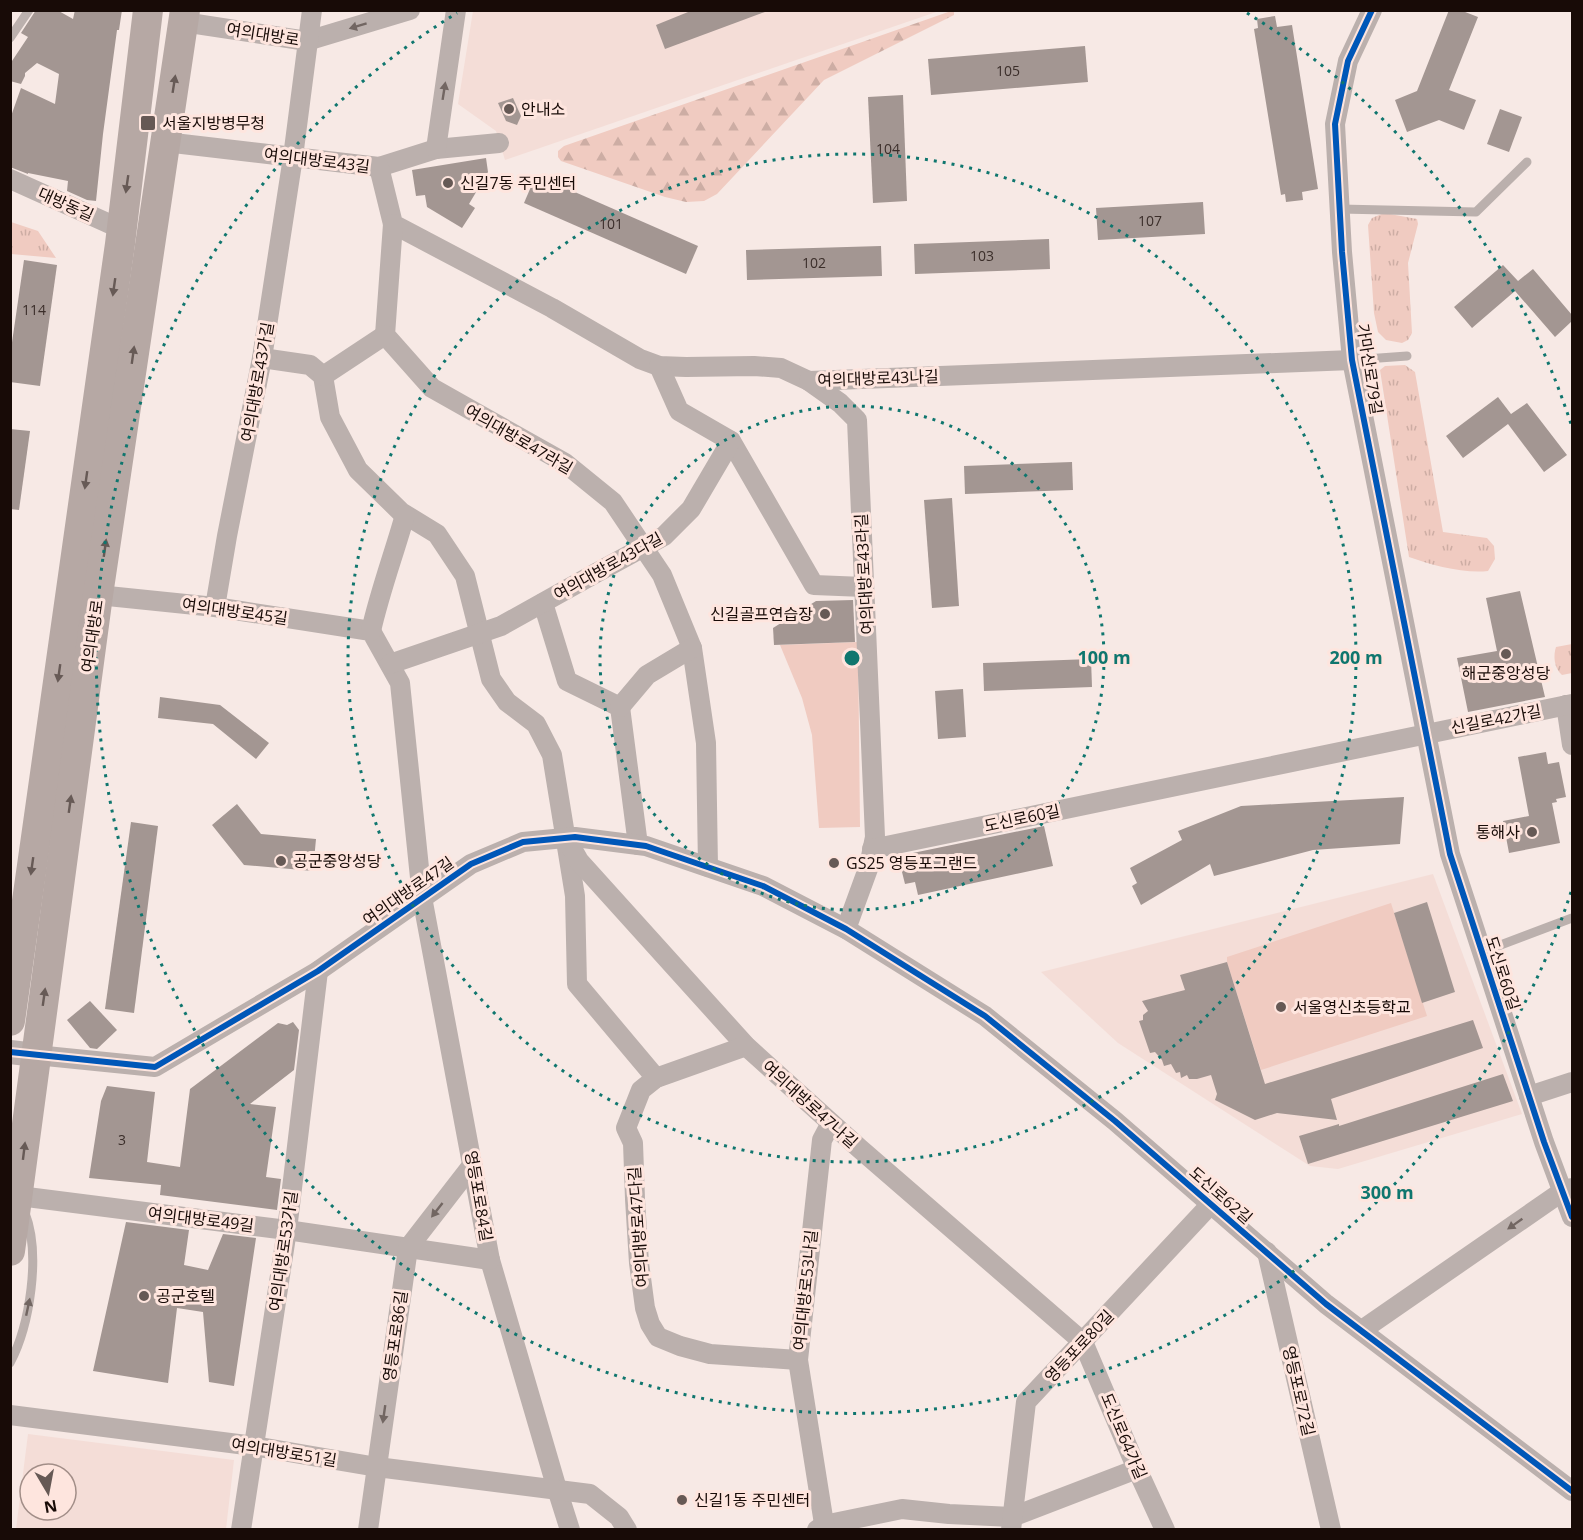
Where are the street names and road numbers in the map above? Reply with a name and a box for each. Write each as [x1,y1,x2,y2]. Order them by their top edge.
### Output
street label: 여의대방로 [225,17,301,51]
street label: 여의대방로43길 [263,143,371,177]
street label: 대방동길 [35,182,97,226]
street label: 여의대방로43가길 [236,320,278,444]
street label: 가마산로79길 [1352,322,1388,416]
street label: 여의대방로43나길 [817,365,939,391]
street label: 여의대방로47라길 [461,399,577,479]
street label: 여의대방로43라길 [850,513,878,635]
street label: 여의대방로43다길 [550,527,666,605]
street label: 여의대방로45길 [181,593,289,629]
street label: 여의대방로 [76,598,108,674]
street label: 신길로42가길 [1449,699,1543,739]
street label: 도신로60길 [982,799,1062,837]
street label: 여의대방로47길 [358,851,458,931]
street label: 도신로60길 [1481,933,1525,1013]
street label: 여의대방로47나길 [758,1055,862,1153]
street label: 영등포로84길 [460,1149,498,1243]
street label: 도신로62길 [1185,1161,1257,1229]
street label: 여의대방로47다길 [623,1166,653,1288]
street label: 여의대방로53가길 [264,1189,302,1313]
street label: 여의대방로49길 [147,1202,255,1236]
street label: 여의대방로53나길 [788,1229,822,1351]
street label: 영등포로86길 [378,1289,412,1383]
street label: 영등포로80길 [1040,1305,1118,1387]
street label: 영등포로72길 [1278,1344,1320,1438]
street label: 도신로64가길 [1096,1389,1152,1483]
street label: 여의대방로51길 [230,1433,338,1471]

